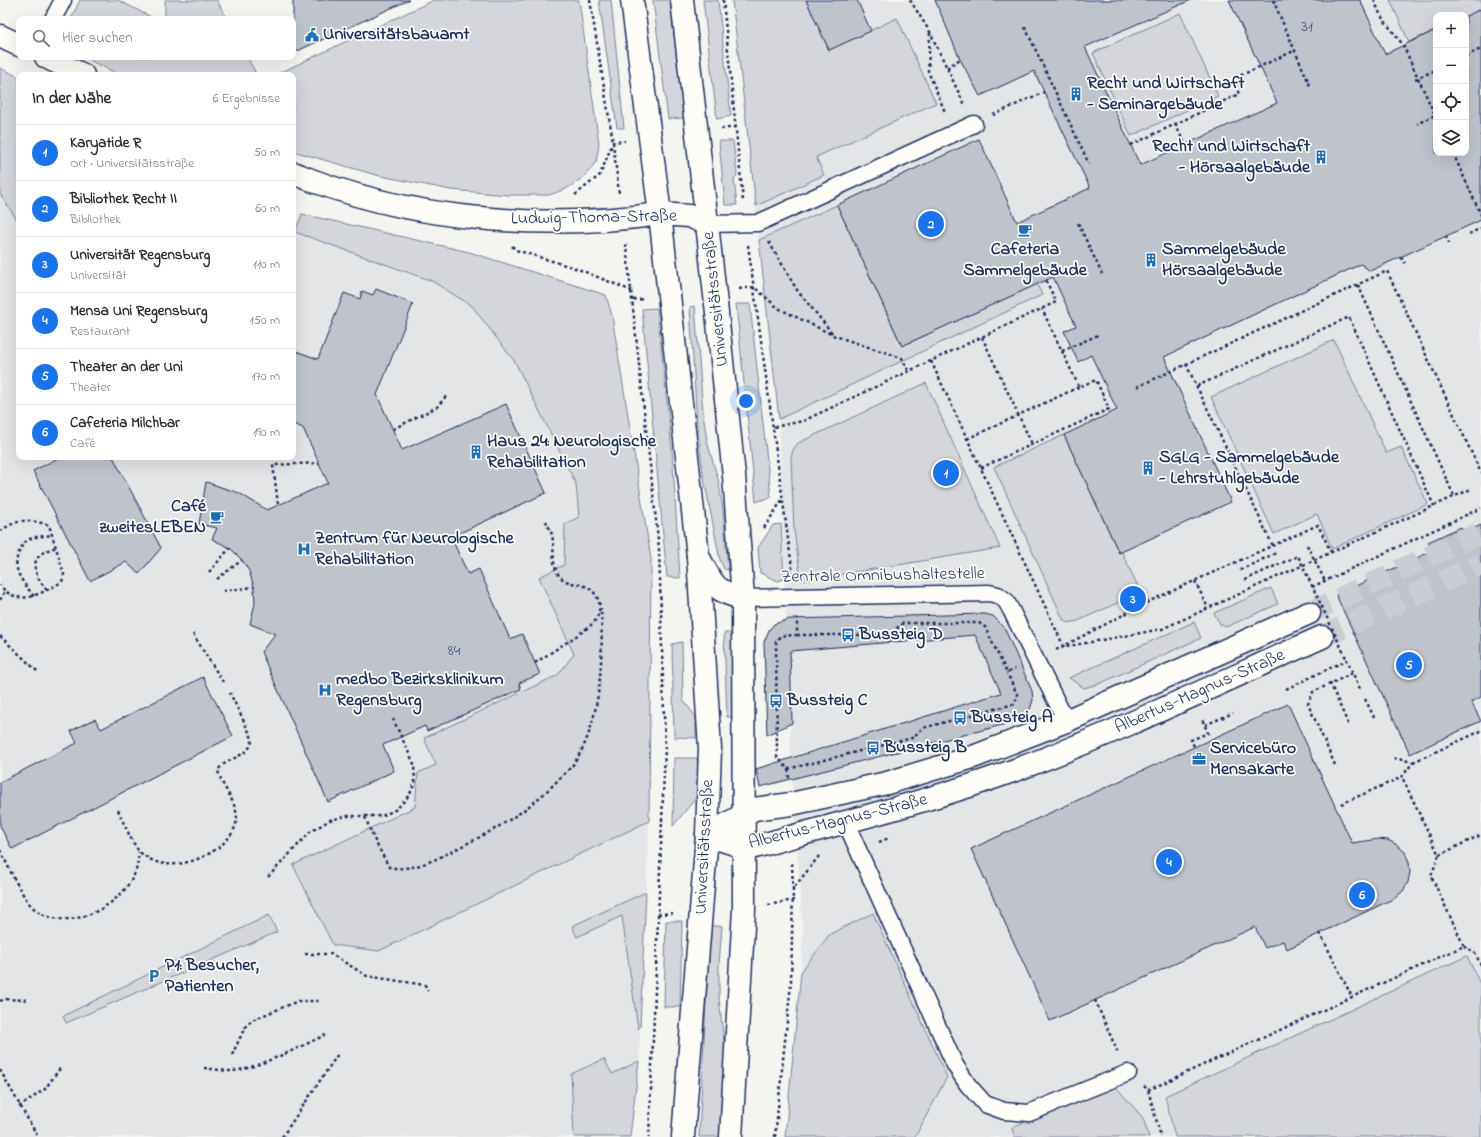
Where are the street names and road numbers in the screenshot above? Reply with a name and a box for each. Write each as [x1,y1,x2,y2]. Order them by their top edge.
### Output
street label: Ludwig-Thoma-Straße [511,204,678,233]
street label: Universitätsstraße [696,229,736,368]
street label: Zentrale Omnibushaltestelle [781,561,986,591]
street label: Albertus-Magnus-Straße [1111,642,1290,742]
street label: Universitätsstraße [688,778,722,915]
street label: Albertus-Magnus-Straße [746,787,931,858]

